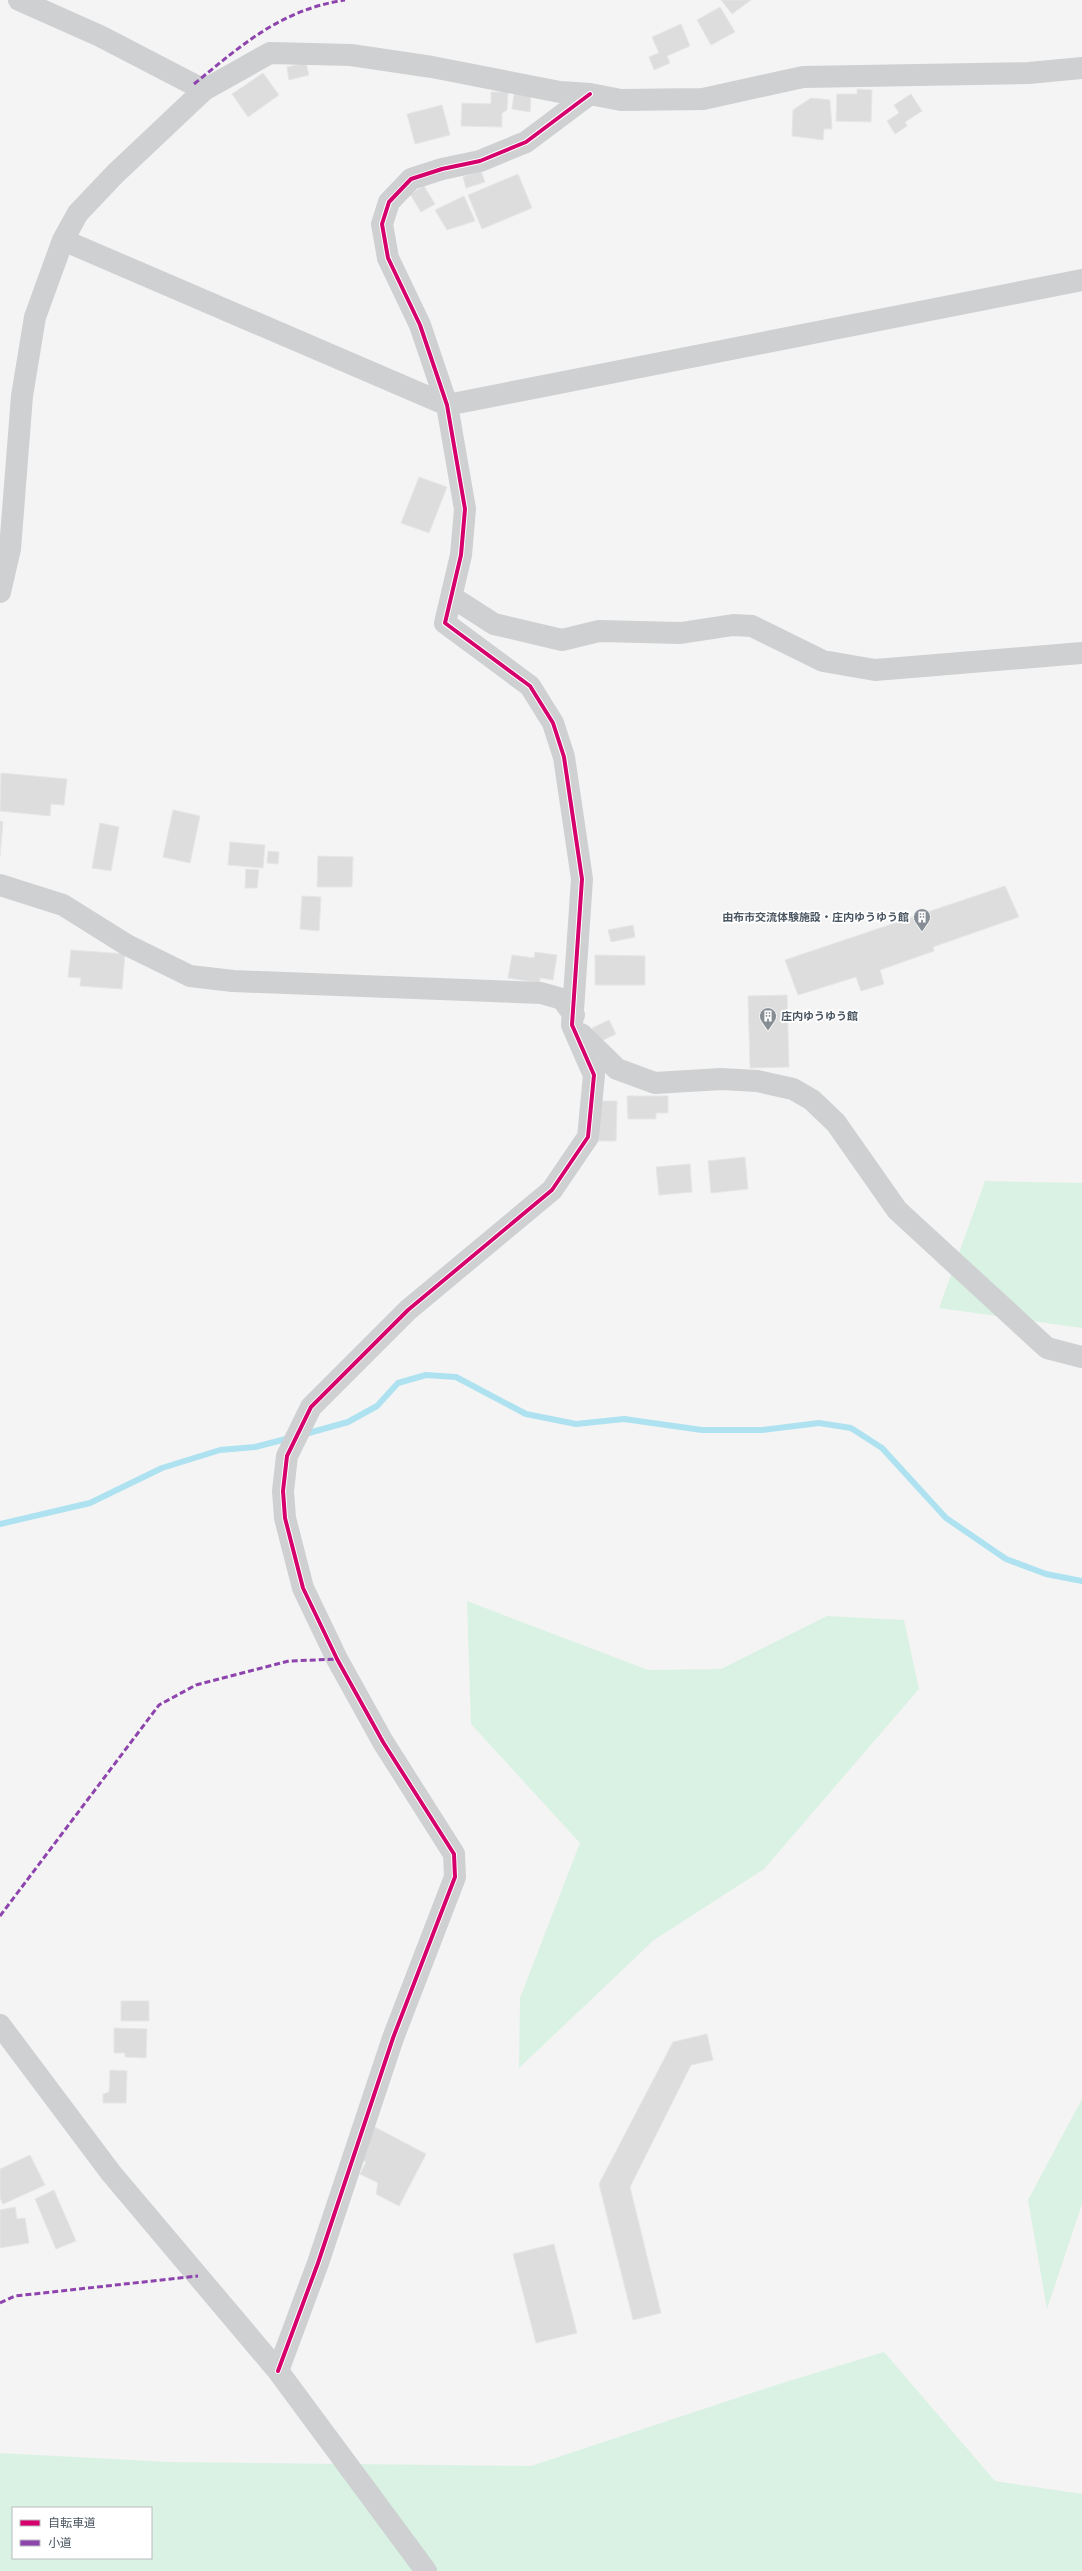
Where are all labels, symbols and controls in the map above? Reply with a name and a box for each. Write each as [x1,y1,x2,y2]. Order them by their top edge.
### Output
building icon: 由布市交流体験施設・庄内ゆうゆう館 [912,907,932,932]
place label: 由布市交流体験施設・庄内ゆうゆう館 [722,911,909,923]
building icon: 庄内ゆうゆう館 [758,1006,778,1031]
place label: 庄内ゆうゆう館 [781,1010,858,1022]
legend [12,2507,152,2559]
text: 自転車道 [48,2516,96,2530]
text: 小道 [48,2536,72,2550]

